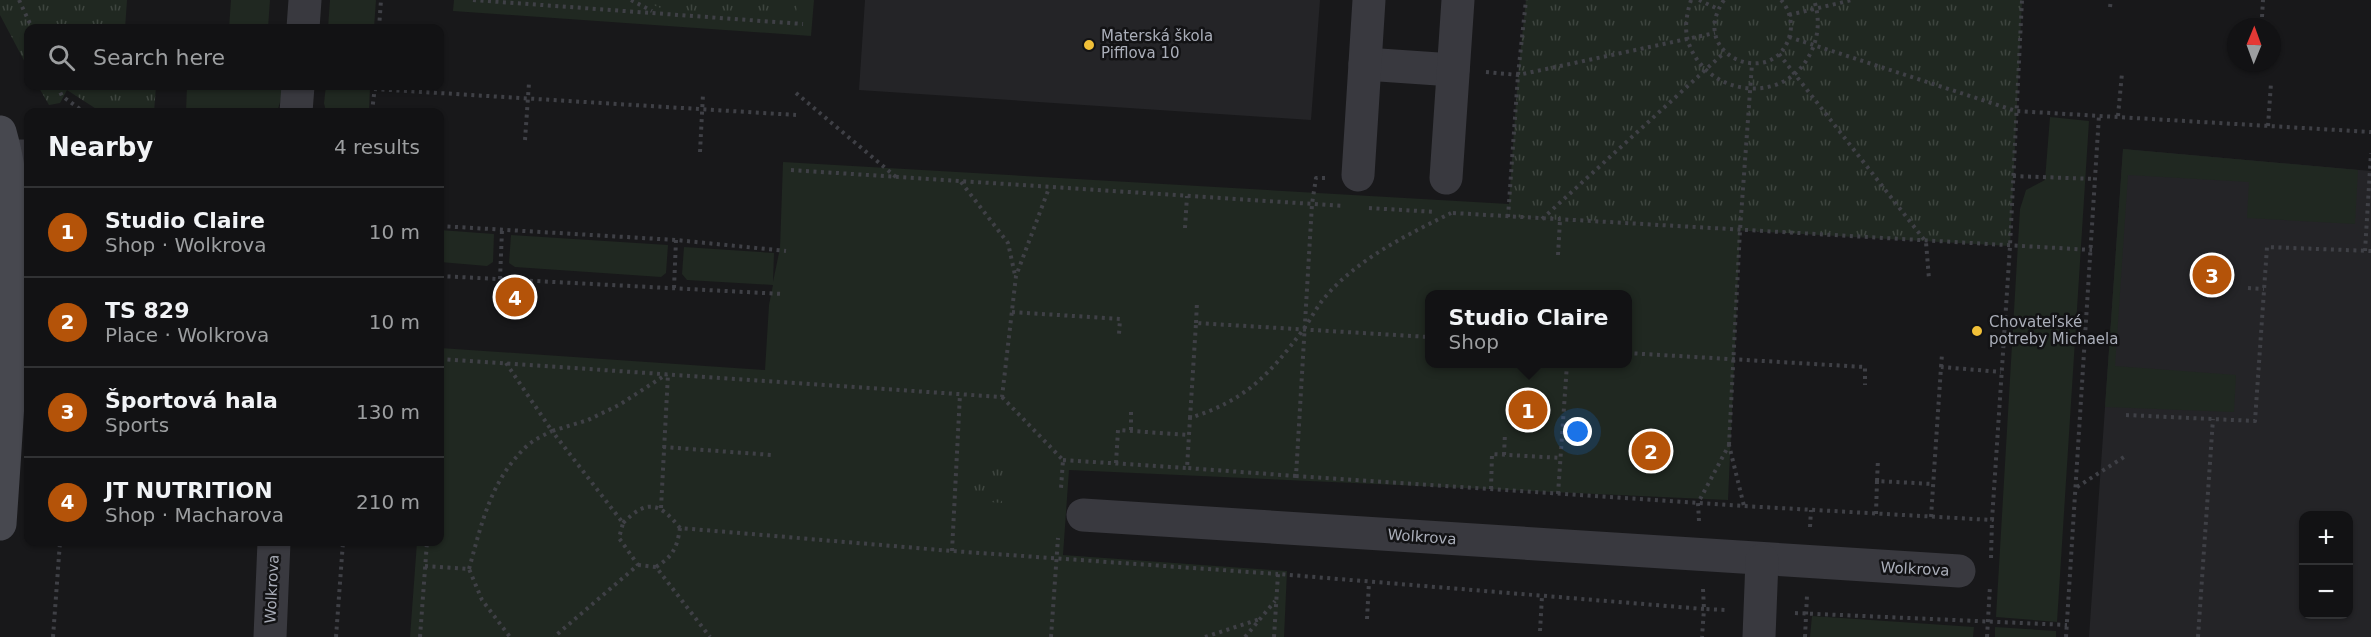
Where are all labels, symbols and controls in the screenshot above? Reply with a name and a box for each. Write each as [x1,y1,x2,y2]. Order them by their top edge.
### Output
north arrow [2227,18,2281,72]
search box [24,24,444,90]
place label: Materská škola Pifflova 10 [1101,27,1213,62]
marker: Materská škola Pifflova 10 [1082,38,1096,52]
icon: search [45,41,78,74]
text: Search here [93,45,225,70]
text: Nearby [48,132,153,162]
text: 4 results [334,135,420,159]
text: Studio Claire [105,208,265,233]
text: 1 [61,220,74,244]
text: 10 m [369,220,420,244]
text: Shop · Wolkrova [105,233,266,257]
pin: 3 [2192,252,2232,298]
pin: 4 [496,274,534,320]
popup [1425,290,1632,368]
text: TS 829 [105,298,189,323]
text: Studio Claire [1449,305,1608,330]
text: 2 [61,310,74,334]
text: 10 m [369,310,420,334]
place label: Chovateľské potreby Michaela [1989,313,2118,348]
text: Place · Wolkrova [105,323,269,347]
marker: Chovateľské potreby Michaela [1970,324,1984,338]
text: Shop [1449,330,1499,354]
text: Športová hala [105,388,278,413]
pin: 1 [1508,388,1547,432]
text: 3 [61,400,74,424]
text: 130 m [356,400,420,424]
text: Sports [105,413,169,437]
your location [1563,417,1592,446]
pin: 2 [1632,428,1670,474]
text: JT NUTRITION [105,478,273,503]
text: 4 [61,490,74,514]
text: 210 m [356,490,420,514]
text: Shop · Macharova [105,503,284,527]
map controls [2299,511,2353,619]
button: + [2299,511,2353,565]
street label: Wolkrova [1387,526,1457,548]
street label: Wolkrova [261,554,283,624]
street label: Wolkrova [1880,558,1950,580]
button: − [2299,565,2353,619]

